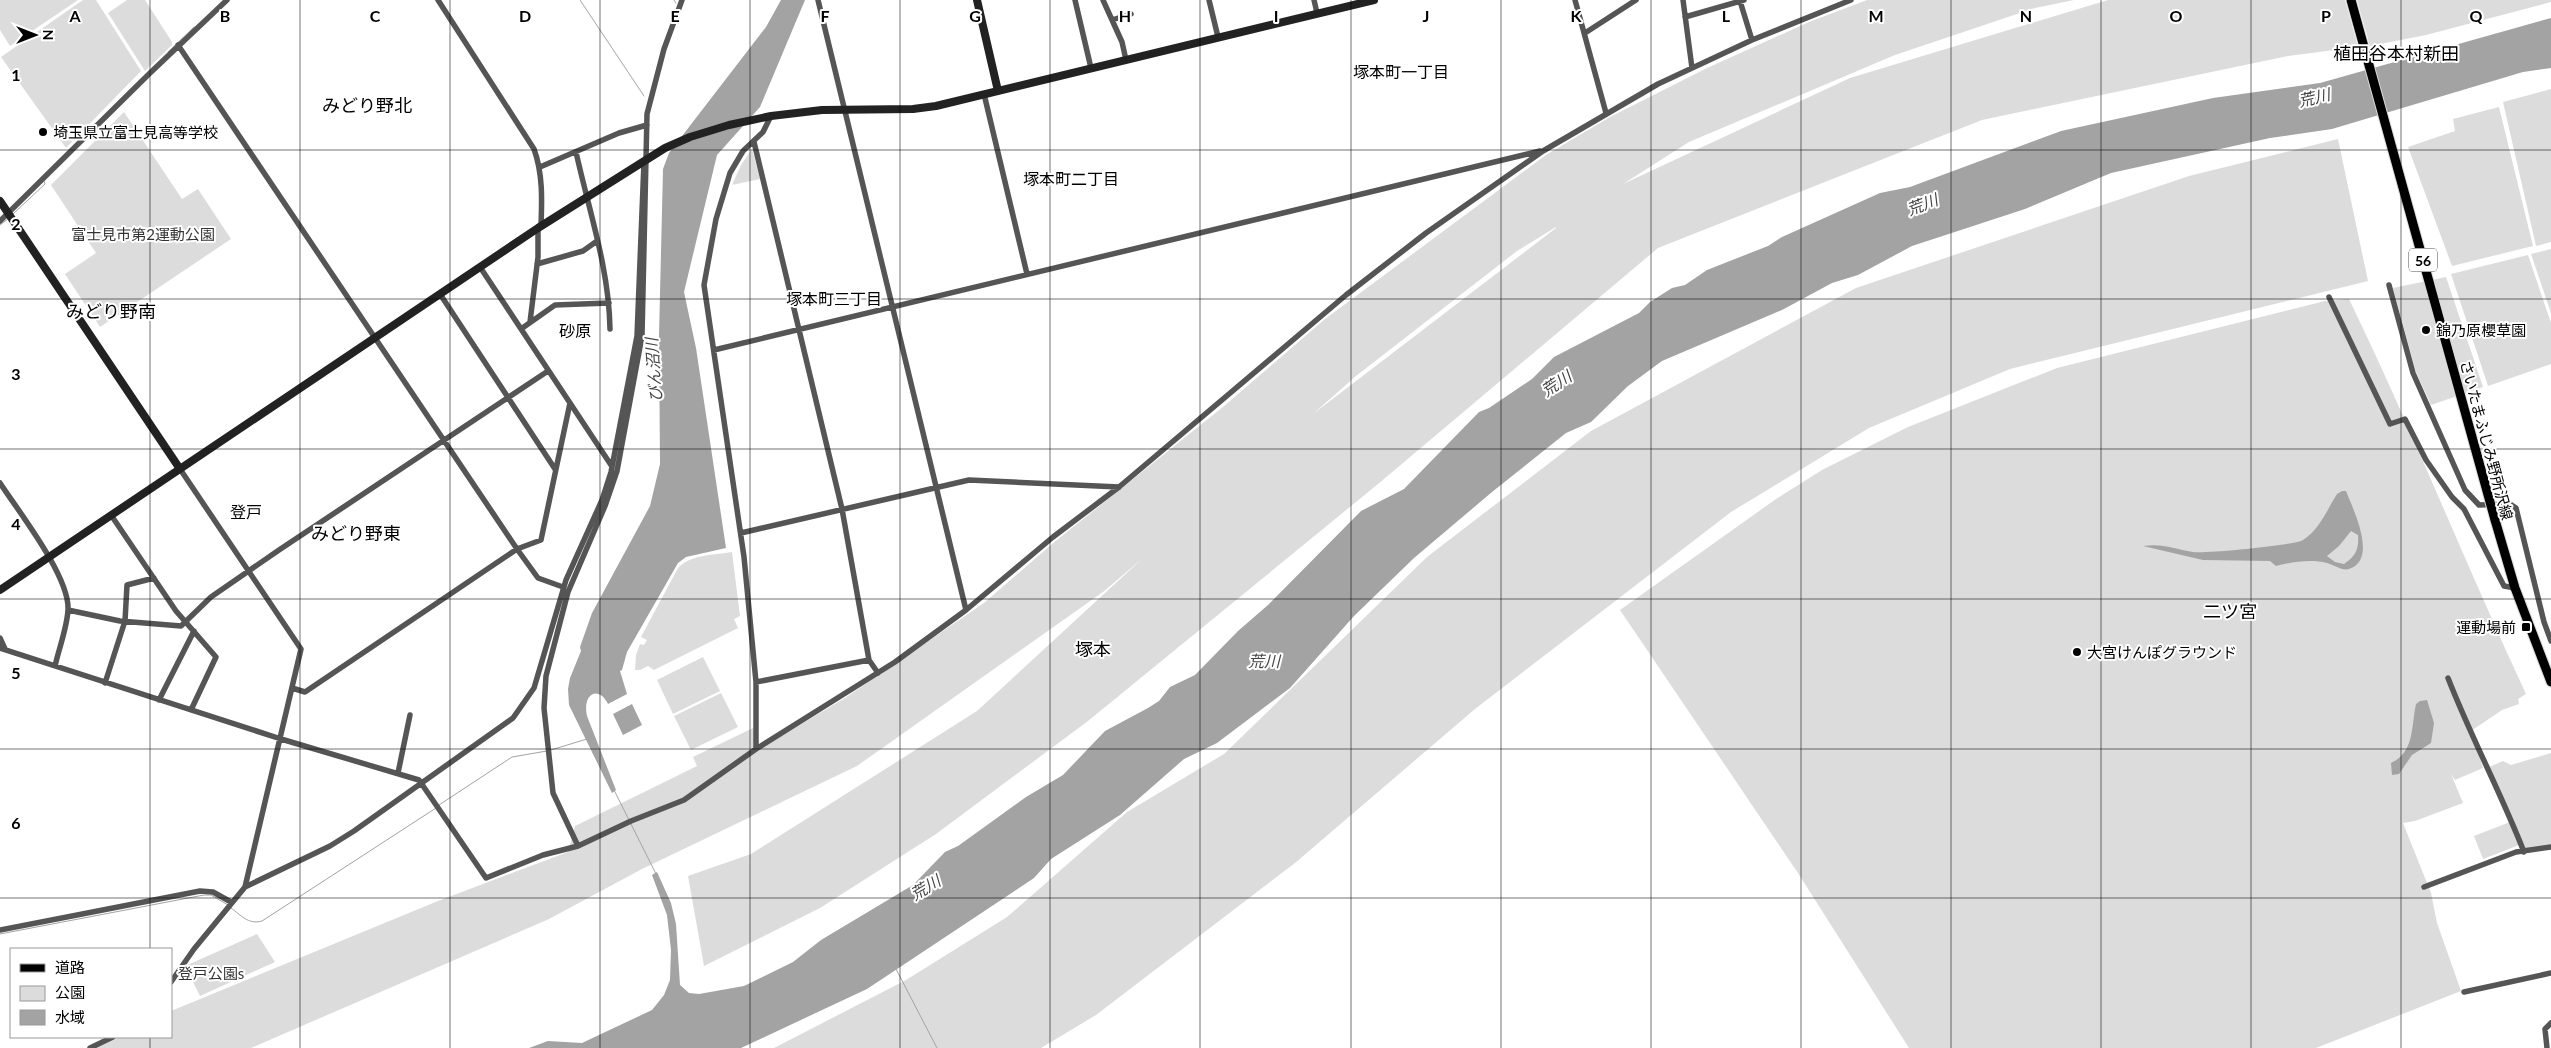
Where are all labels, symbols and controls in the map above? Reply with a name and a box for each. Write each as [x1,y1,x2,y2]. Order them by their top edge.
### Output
text: A [68,6,81,25]
text: B [220,6,230,25]
text: C [370,6,381,25]
text: D [519,6,531,25]
text: E [670,6,680,25]
text: F [820,6,830,25]
text: G [969,6,981,25]
text: H [1119,6,1131,25]
text: I [1274,6,1278,25]
text: J [1423,6,1429,25]
text: K [1571,6,1583,25]
text: L [1722,6,1731,25]
text: M [1868,6,1884,25]
text: N [2020,6,2032,25]
text: O [2170,6,2183,25]
text: P [2321,6,2331,25]
text: Q [2470,6,2483,25]
north arrow [10,10,60,60]
text: N [40,30,57,40]
district label: 植田谷本村新田 [2333,42,2459,64]
district label: 塚本町一丁目 [1353,62,1449,81]
text: 1 [11,65,21,84]
water label: 荒川 [2296,84,2334,110]
district label: みどり野北 [322,94,412,116]
place label: 埼玉県立富士見高等学校 [53,123,218,141]
marker: 埼玉県立富士見高等学校 [37,126,49,138]
district label: 塚本町二丁目 [1023,169,1119,188]
water label: 荒川 [1904,189,1942,219]
text: 2 [11,214,21,233]
park label: 富士見市第2運動公園 [71,225,215,243]
road number: 56 [2409,248,2437,272]
district label: 塚本町三丁目 [786,289,882,308]
district label: みどり野南 [66,300,156,322]
district label: 砂原 [559,321,591,340]
place label: 錦乃原櫻草園 [2436,321,2526,339]
marker: 錦乃原櫻草園 [2420,324,2432,336]
water label: びん沼川 [641,335,665,403]
street label: さいたまふじみ野所沢線 [2457,358,2517,522]
text: 3 [11,364,21,383]
water label: 荒川 [1537,365,1576,400]
district label: 登戸 [230,502,262,521]
text: 4 [11,514,21,533]
district label: みどり野東 [311,522,401,544]
district label: 二ツ宮 [2203,600,2257,622]
place label: 運動場前 [2456,618,2516,636]
marker: 運動場前 [2520,621,2532,633]
district label: 塚本 [1075,638,1111,660]
place label: 大宮けんぽグラウンド [2087,643,2237,661]
marker: 大宮けんぽグラウンド [2071,646,2083,658]
water label: 荒川 [1248,651,1282,670]
text: 5 [11,663,21,682]
text: 6 [11,813,21,832]
water label: 荒川 [906,870,945,903]
legend [10,948,172,1038]
text: 道路 [55,958,85,976]
park label: 登戸公園s [178,964,244,982]
text: 公園 [55,983,85,1001]
text: 水域 [55,1008,85,1026]

